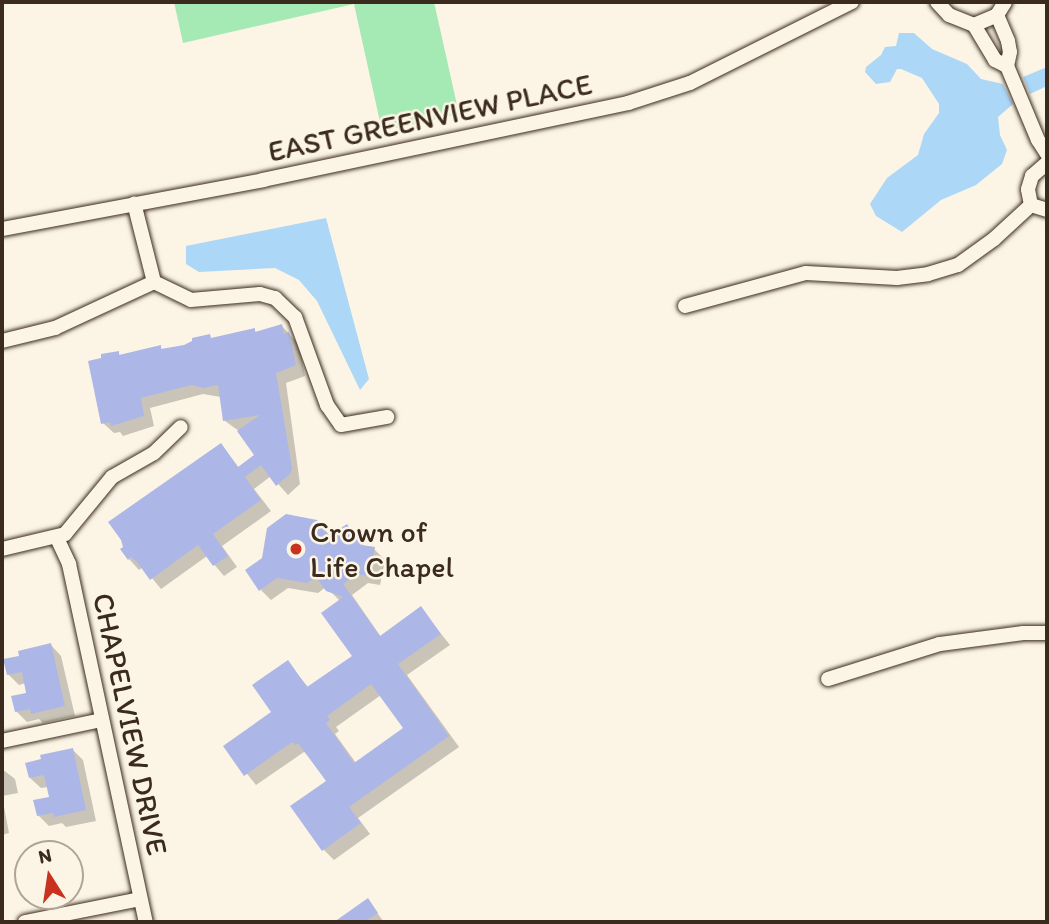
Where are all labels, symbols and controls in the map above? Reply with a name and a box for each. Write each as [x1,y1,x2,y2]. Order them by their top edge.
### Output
street label: EAST GREENVIEW PLACE [263,66,597,170]
place label: Crown of Life Chapel [310,514,454,584]
marker: Crown of Life Chapel [288,541,304,557]
street label: CHAPELVIEW DRIVE [84,588,176,860]
north arrow [14,840,84,910]
text: N [36,843,54,869]

